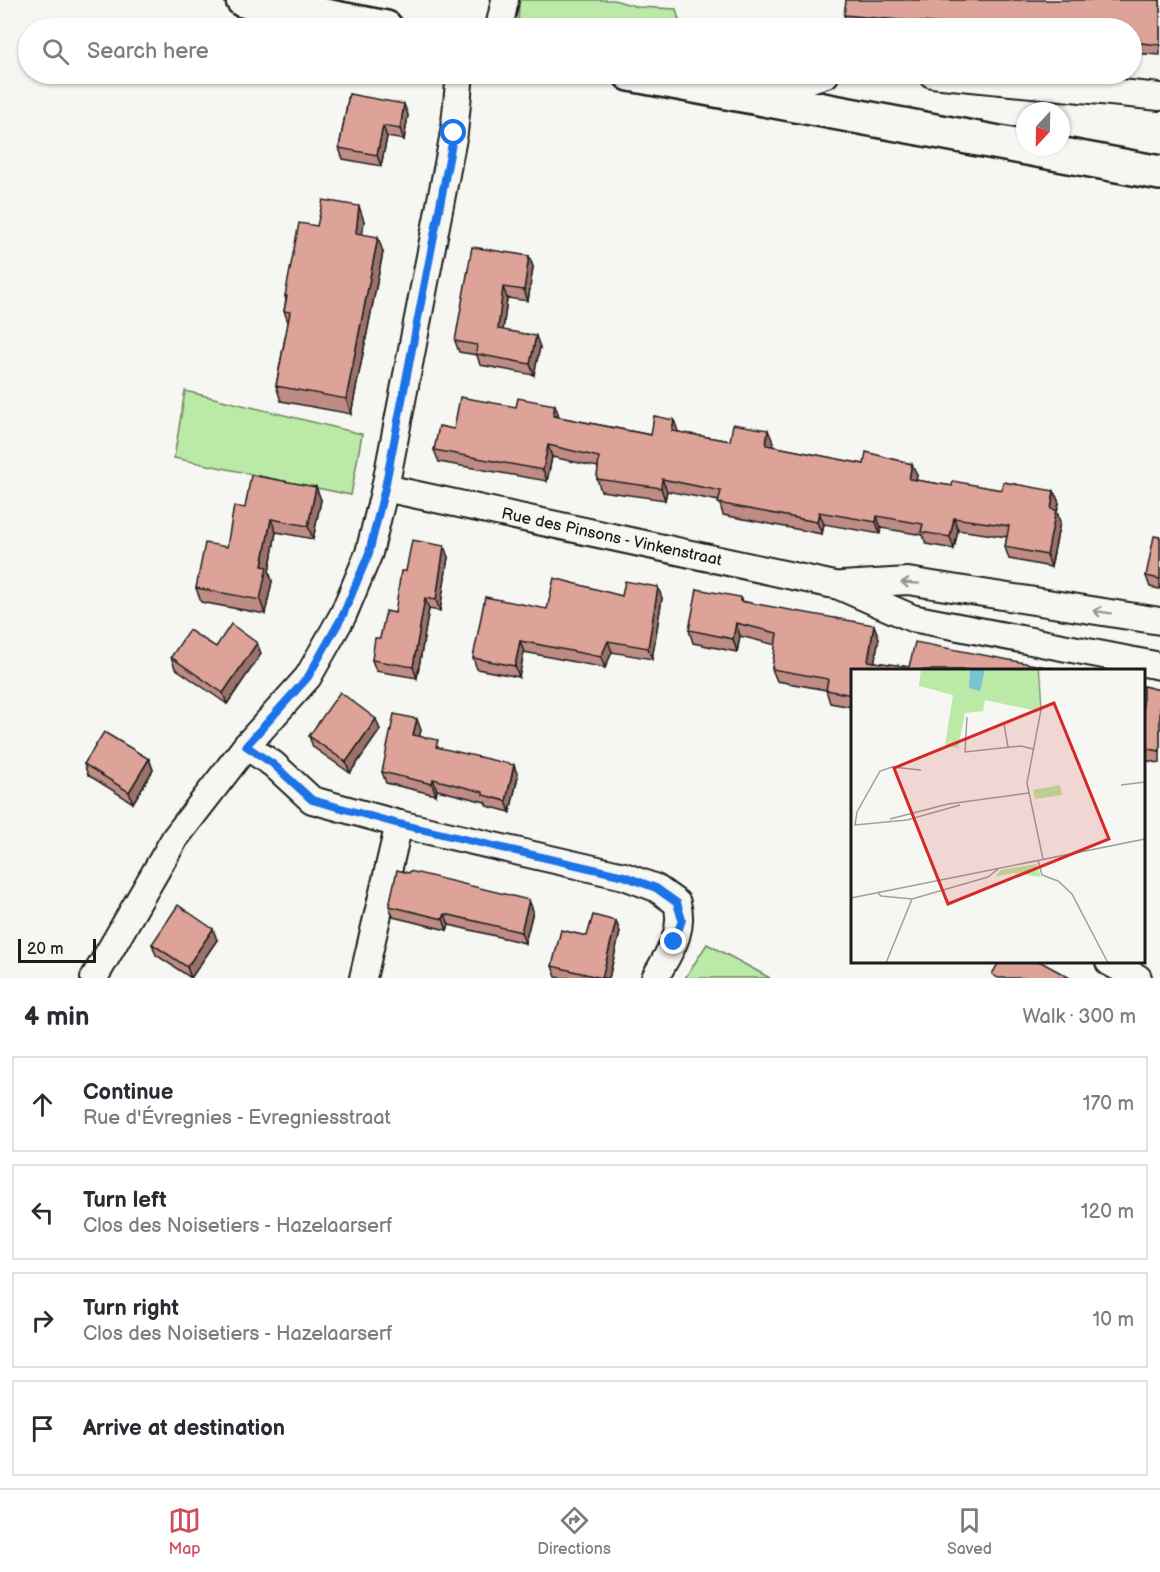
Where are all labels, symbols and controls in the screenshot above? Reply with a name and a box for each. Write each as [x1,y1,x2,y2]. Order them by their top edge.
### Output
search box [18,18,1142,84]
icon: search [39,35,72,68]
text: Search here [87,38,209,65]
north arrow [1016,102,1070,156]
route start [440,119,466,145]
street label: Rue des Pinsons - Vinkenstraat [500,504,724,570]
one-way arrow [900,577,920,588]
one-way arrow [1093,606,1113,617]
inset map [851,669,1145,963]
route end [660,928,686,954]
scale bar [18,936,96,964]
text: 20 m [27,940,63,959]
text: 4 min [24,1002,89,1033]
text: Walk · 300 m [1023,1005,1136,1029]
text: Continue [83,1079,173,1106]
icon: ahead [26,1088,59,1121]
text: 170 m [1083,1092,1134,1116]
text: Rue d'Évregnies - Evregniesstraat [83,1106,391,1130]
text: Turn left [83,1187,167,1214]
icon: left [26,1196,59,1229]
text: 120 m [1081,1200,1134,1224]
text: Clos des Noisetiers - Hazelaarserf [83,1214,392,1238]
text: Turn right [83,1295,179,1322]
icon: right [26,1304,59,1337]
text: 10 m [1093,1308,1134,1332]
text: Clos des Noisetiers - Hazelaarserf [83,1322,392,1346]
icon: arrive [26,1412,59,1445]
text: Arrive at destination [83,1415,285,1442]
tab: Map [168,1504,201,1559]
tab: Directions [537,1504,611,1559]
tab: Saved [947,1504,992,1559]

